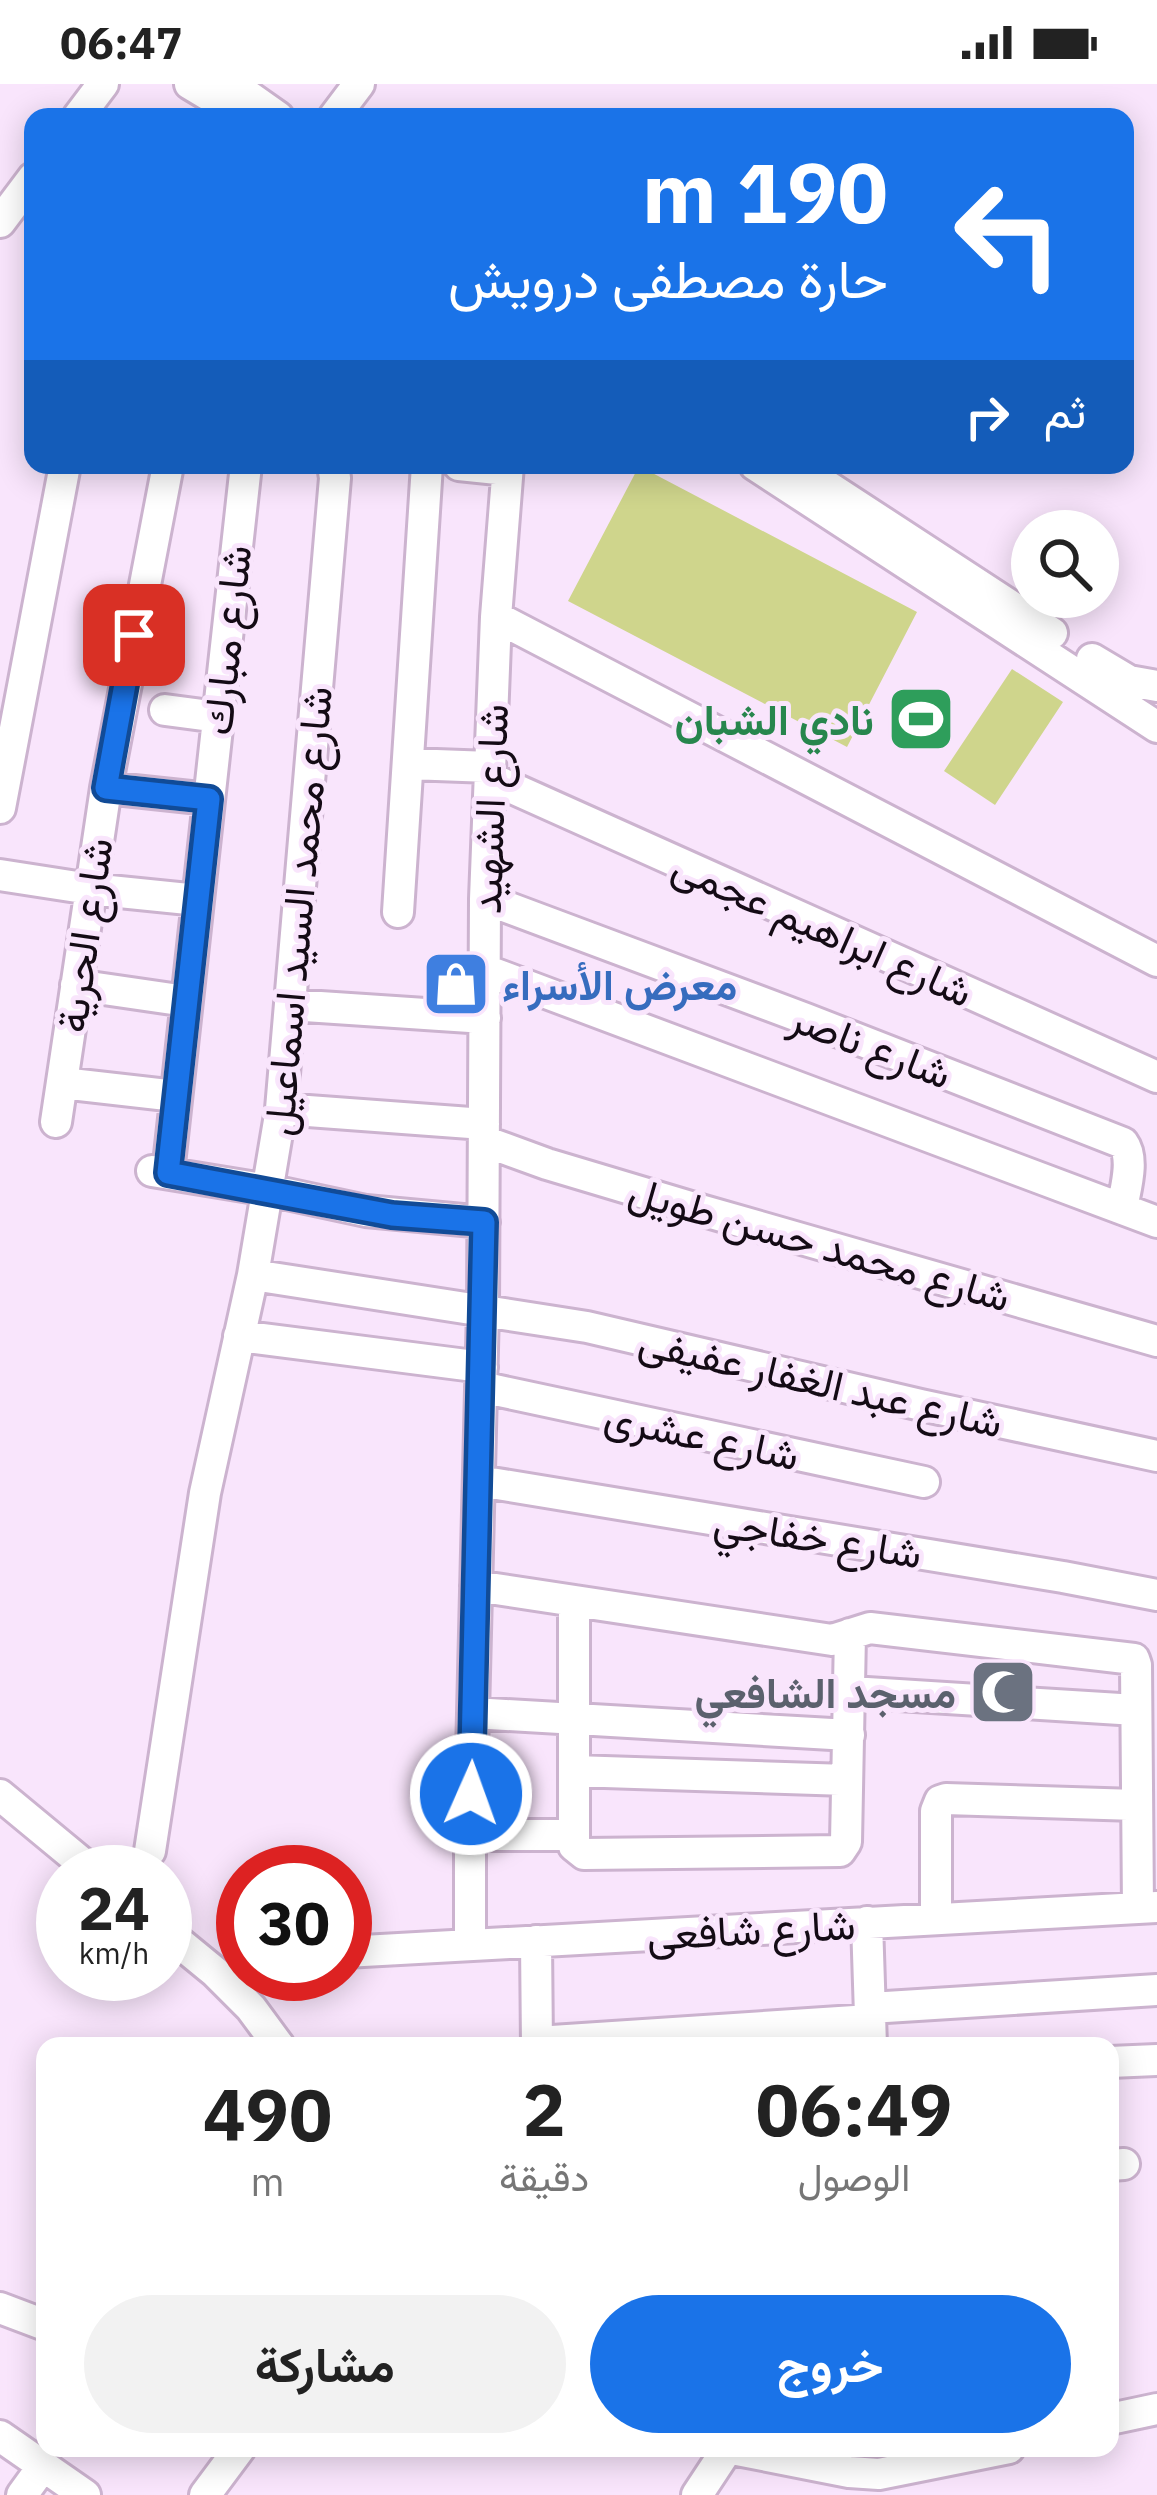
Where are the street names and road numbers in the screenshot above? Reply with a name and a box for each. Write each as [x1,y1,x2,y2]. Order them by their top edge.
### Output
street label: شارع مبارك [189,542,265,738]
street label: شارع محمد السيد اسماعيل [250,684,346,1138]
street label: شارع الشهيد [458,703,522,915]
street label: شارع الحرية [43,834,127,1036]
street label: شارع ابراهيم عجمى [663,837,982,1021]
street label: شارع ناصر [781,989,960,1103]
street label: شارع محمد حسن طويل [622,1162,1017,1326]
street label: شارع عبد الغفار عفيفى [633,1312,1008,1452]
street label: شارع عشرى [599,1388,804,1484]
street label: شارع خفاجي [709,1493,926,1588]
street label: شارع شافعى [645,1896,857,1964]

